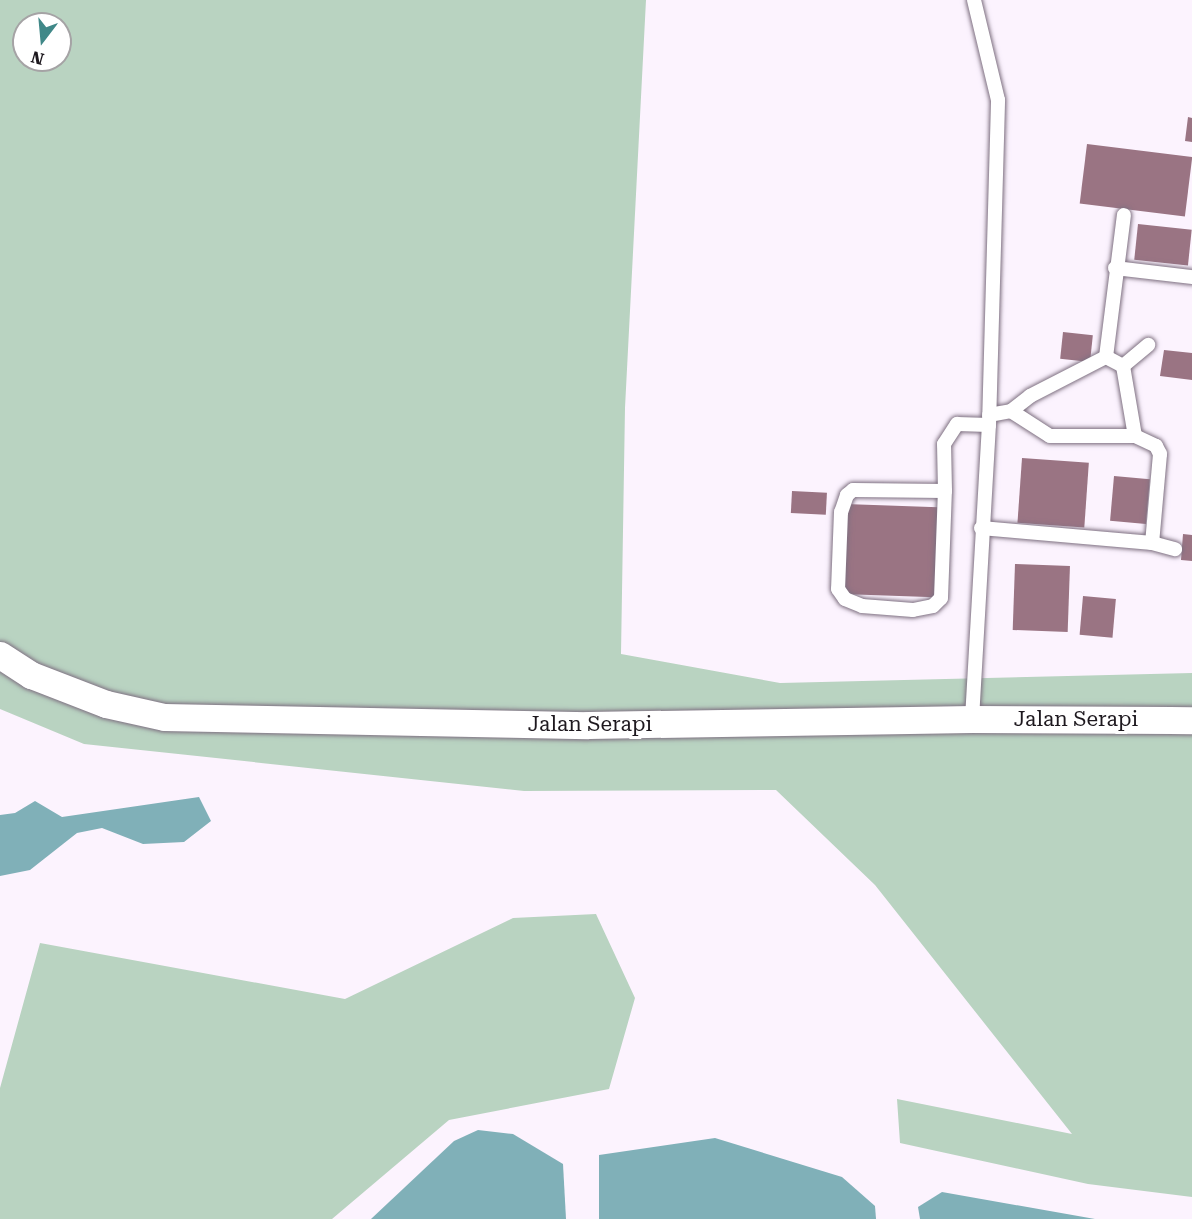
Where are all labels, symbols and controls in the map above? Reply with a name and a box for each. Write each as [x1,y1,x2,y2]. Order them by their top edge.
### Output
north arrow [12,12,72,72]
text: N [29,47,46,69]
street label: Jalan Serapi [1014,706,1138,732]
street label: Jalan Serapi [528,711,652,737]

